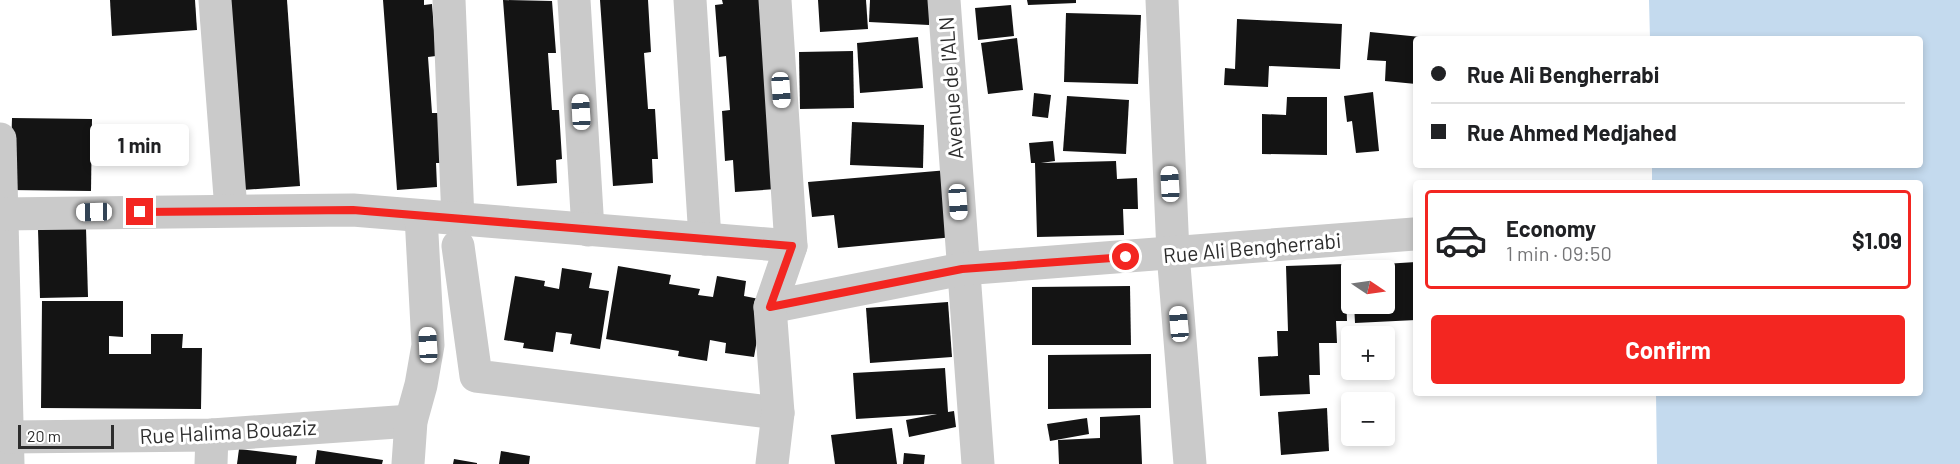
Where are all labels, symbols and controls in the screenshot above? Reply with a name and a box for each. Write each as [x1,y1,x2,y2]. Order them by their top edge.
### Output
street label: Avenue de l'ALN [933,16,967,160]
text: Rue Ali Bengherrabi [1467,61,1659,87]
car [771,71,791,109]
car [571,94,591,130]
text: Rue Ahmed Medjahed [1467,119,1677,145]
callout: 1 min [90,125,190,167]
text: 1 min [118,133,161,157]
car [1160,166,1180,202]
car [948,183,968,221]
route end [126,198,153,225]
car [76,203,112,221]
icon: car [1434,213,1488,267]
text: Economy [1506,215,1596,241]
street label: Rue Ali Bengherrabi [1162,227,1342,267]
text: $1.09 [1852,227,1902,253]
text: 1 min · 09:50 [1506,241,1612,265]
route start [1112,243,1139,270]
north arrow [1341,260,1395,314]
map controls [1341,260,1395,446]
car [1168,305,1190,343]
button: Confirm [1431,315,1905,384]
button: + [1341,326,1395,380]
car [418,327,438,363]
button: − [1341,392,1395,446]
street label: Rue Halima Bouaziz [139,414,317,448]
scale bar [18,422,114,450]
text: 20 m [27,426,61,445]

